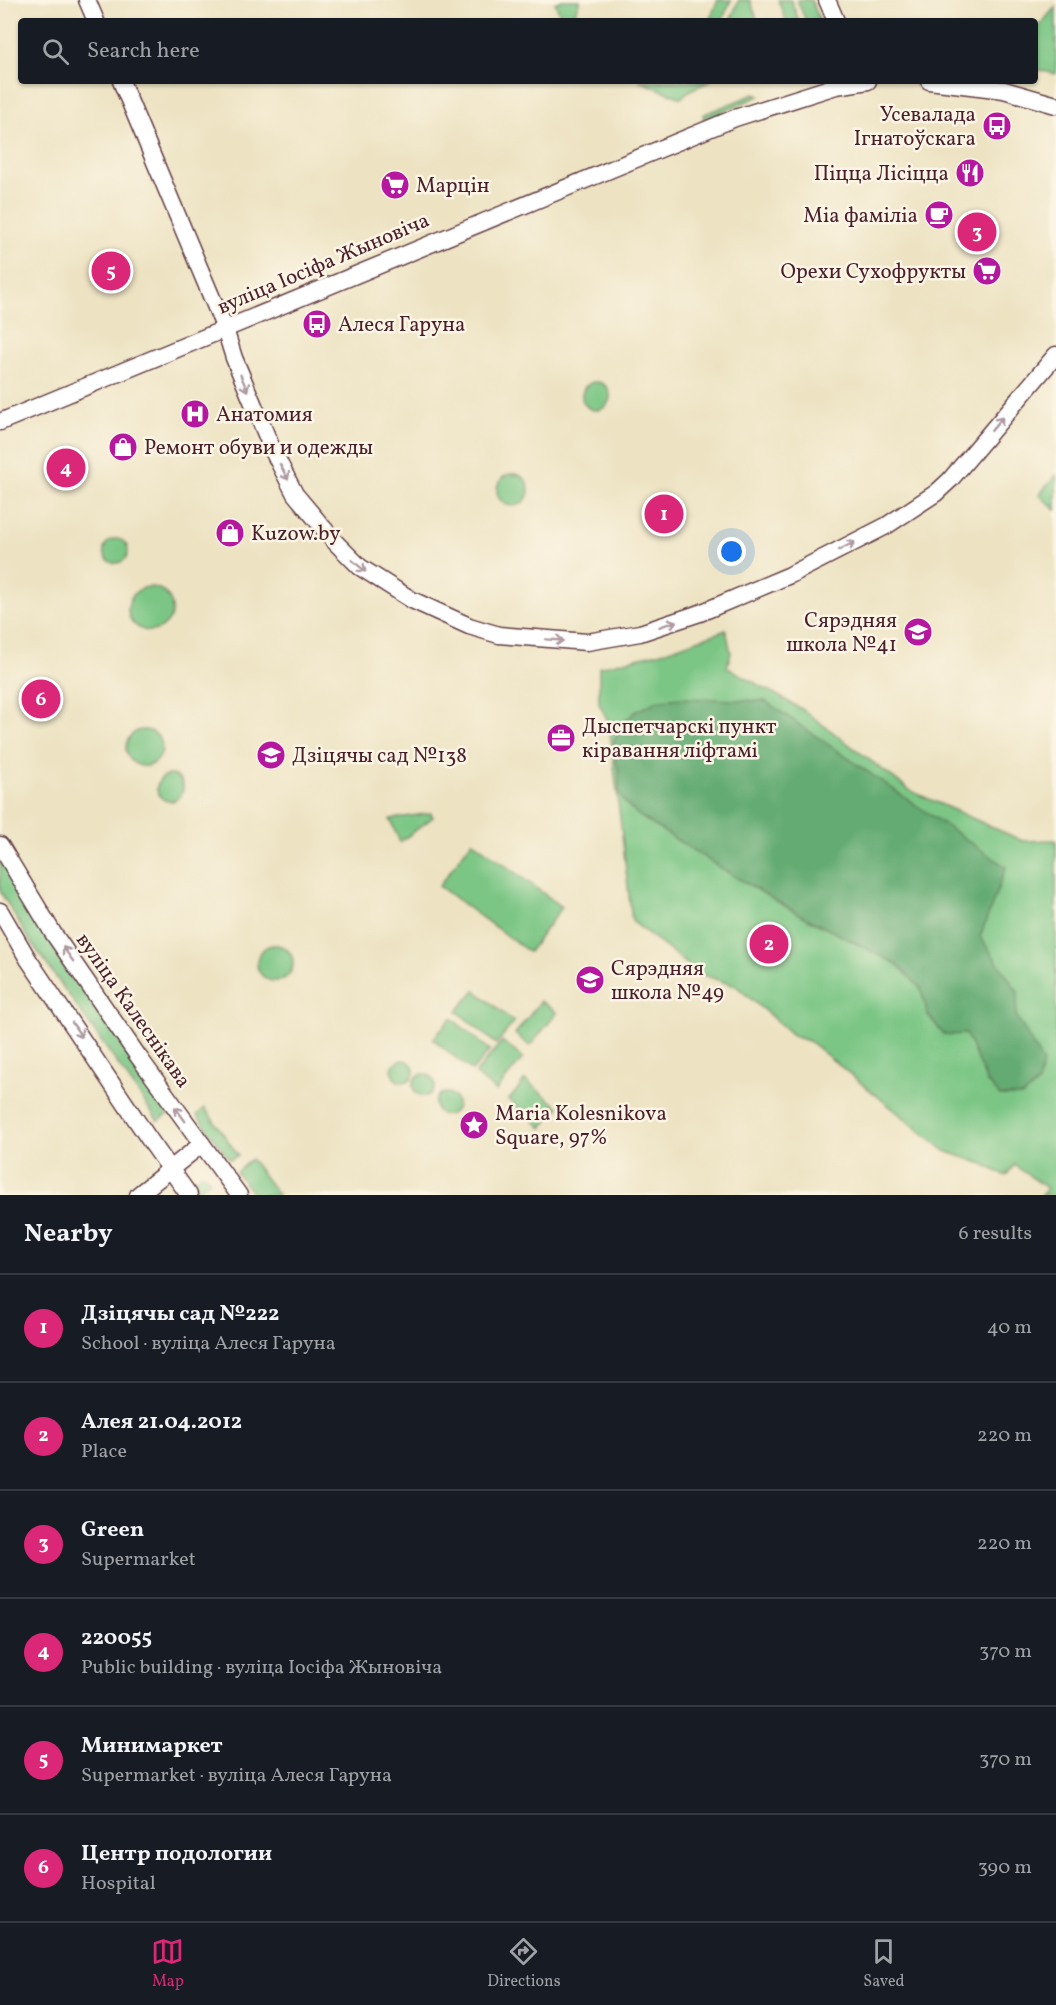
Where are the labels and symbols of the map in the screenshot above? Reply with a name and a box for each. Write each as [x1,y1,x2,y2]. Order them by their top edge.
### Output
place label: Усевалада Ігнатоўскага [854,101,976,154]
bus stop icon: Усевалада Ігнатоўскага [981,110,1013,142]
restaurant icon: Піцца Лісіцца [954,157,986,189]
place label: Піцца Лісіцца [814,160,949,189]
supermarket icon: Марцін [379,169,411,201]
place label: Марцін [416,172,490,201]
cafe icon: Mia фаміліа [923,199,955,231]
place label: Mia фаміліа [803,202,918,231]
street label: вуліца Іосіфа Жыновіча [213,207,434,322]
pin: 3 [958,210,996,254]
pin: 5 [92,248,130,294]
supermarket icon: Орехи Сухофрукты [971,255,1003,287]
place label: Орехи Сухофрукты [780,258,966,287]
bus stop icon: Алеся Гаруна [301,308,333,340]
place label: Алеся Гаруна [338,311,466,340]
one-way arrow [239,373,250,391]
hospital icon: Анатомия [179,398,211,430]
place label: Анатомия [216,401,313,430]
one-way arrow [991,416,1004,432]
shop icon: Ремонт обуви и одежды [107,431,139,463]
place label: Ремонт обуви и одежды [144,434,373,463]
pin: 4 [46,446,86,490]
one-way arrow [279,463,290,481]
pin: 1 [644,492,684,536]
shop icon: Kuzow.by [214,517,246,549]
place label: Kuzow.by [251,520,341,549]
your location [717,537,746,566]
one-way arrow [837,540,855,552]
one-way arrow [351,559,367,572]
place label: Сярэдняя школа №41 [786,607,897,660]
school or university icon: Сярэдняя школа №41 [902,616,934,648]
one-way arrow [658,617,677,628]
one-way arrow [545,635,565,646]
pin: 6 [22,676,60,722]
place label: Дыспетчарскі пункт кіравання ліфтамі [582,713,777,766]
office icon: Дыспетчарскі пункт кіравання ліфтамі [545,722,577,754]
school or university icon: Дзіцячы сад №138 [255,739,287,771]
place label: Дзіцячы сад №138 [292,742,467,771]
pin: 2 [750,922,788,966]
street label: вуліца Калеснікава [68,927,197,1094]
one-way arrow [62,947,74,963]
place label: Сярэдняя школа №49 [611,955,724,1008]
school or university icon: Сярэдняя школа №49 [574,964,606,996]
one-way arrow [71,1022,83,1038]
place label: Maria Kolesnikova Square, 97% [495,1100,667,1153]
one-way arrow [174,1106,186,1122]
place icon: Maria Kolesnikova Square, 97% [458,1109,490,1141]

